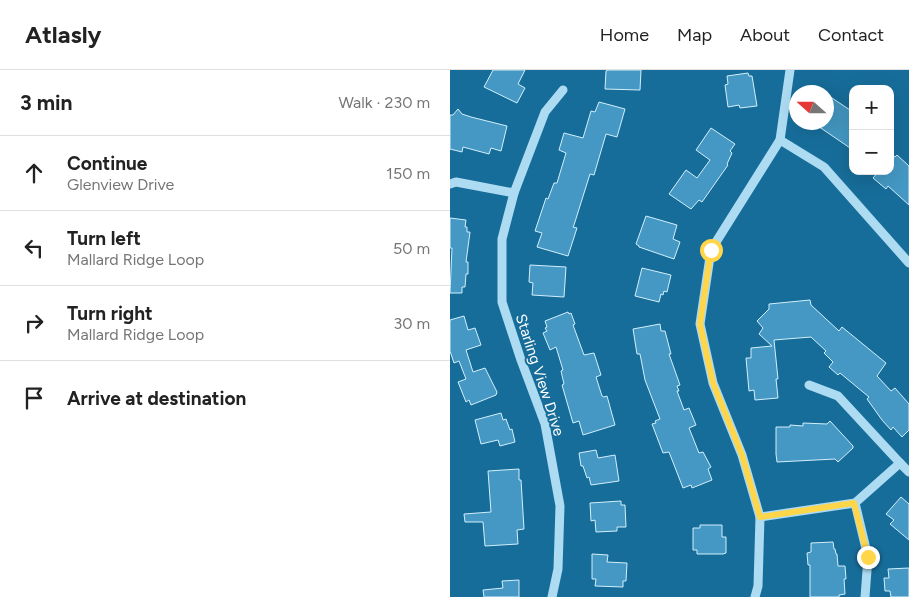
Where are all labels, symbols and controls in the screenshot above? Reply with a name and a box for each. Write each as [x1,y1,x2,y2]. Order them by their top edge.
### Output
text: Atlasly [25,20,101,49]
text: Home [600,24,649,46]
text: Map [677,24,712,46]
text: About [740,24,790,46]
text: Contact [818,24,884,46]
north arrow [789,85,834,130]
map controls [849,85,894,175]
button: + [849,85,894,130]
text: 3 min [20,90,72,115]
text: Walk · 230 m [338,93,430,112]
button: − [849,130,894,175]
text: Continue [67,152,147,175]
icon: ahead [20,159,48,187]
text: 150 m [386,164,430,183]
text: Glenview Drive [67,175,174,194]
text: Turn left [67,227,141,250]
icon: left [20,234,48,262]
text: 50 m [393,239,430,258]
route start [700,239,723,262]
text: Mallard Ridge Loop [67,250,204,269]
text: Turn right [67,302,153,325]
icon: right [20,309,48,337]
street label: Starling View Drive [512,312,568,438]
text: 30 m [393,314,430,333]
text: Mallard Ridge Loop [67,325,204,344]
icon: arrive [20,384,48,412]
text: Arrive at destination [67,387,246,410]
route end [857,546,880,569]

